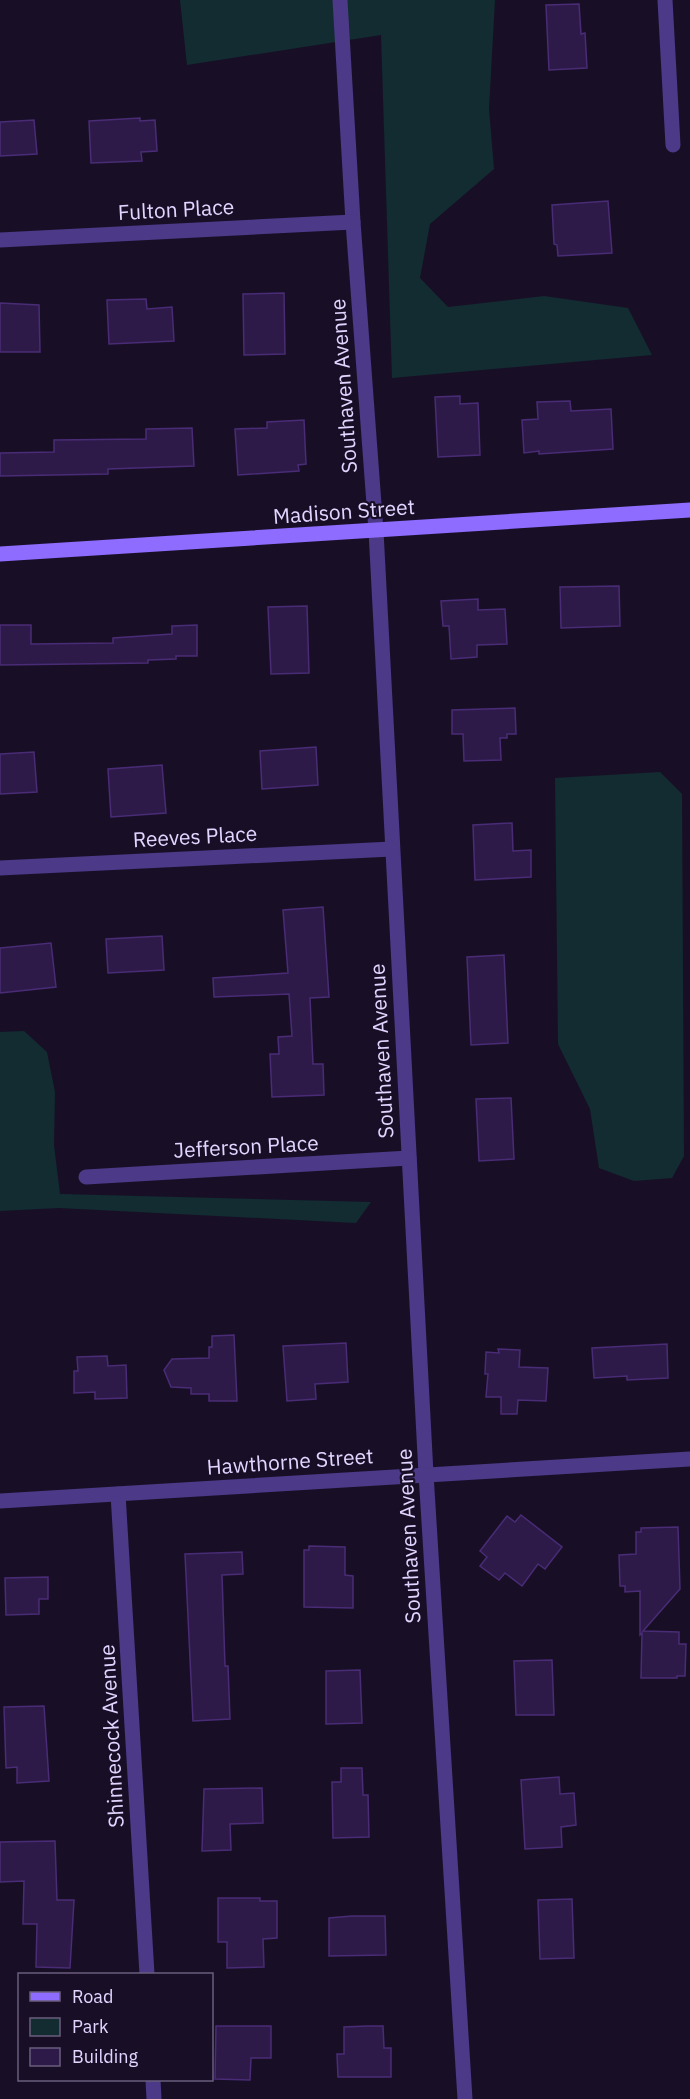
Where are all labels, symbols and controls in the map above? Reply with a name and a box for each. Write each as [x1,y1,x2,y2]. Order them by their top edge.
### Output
street label: Fulton Place [117,192,235,226]
street label: Southaven Avenue [323,298,363,474]
street label: Madison Street [272,492,416,530]
street label: Reeves Place [132,819,258,853]
street label: Southaven Avenue [362,963,400,1139]
street label: Jefferson Place [173,1128,319,1164]
street label: Hawthorne Street [206,1441,374,1481]
street label: Southaven Avenue [389,1448,427,1624]
street label: Shinnecock Avenue [92,1644,130,1828]
legend [18,1973,213,2081]
text: Road [72,1985,113,2008]
text: Park [72,2015,109,2038]
text: Building [72,2045,139,2068]

